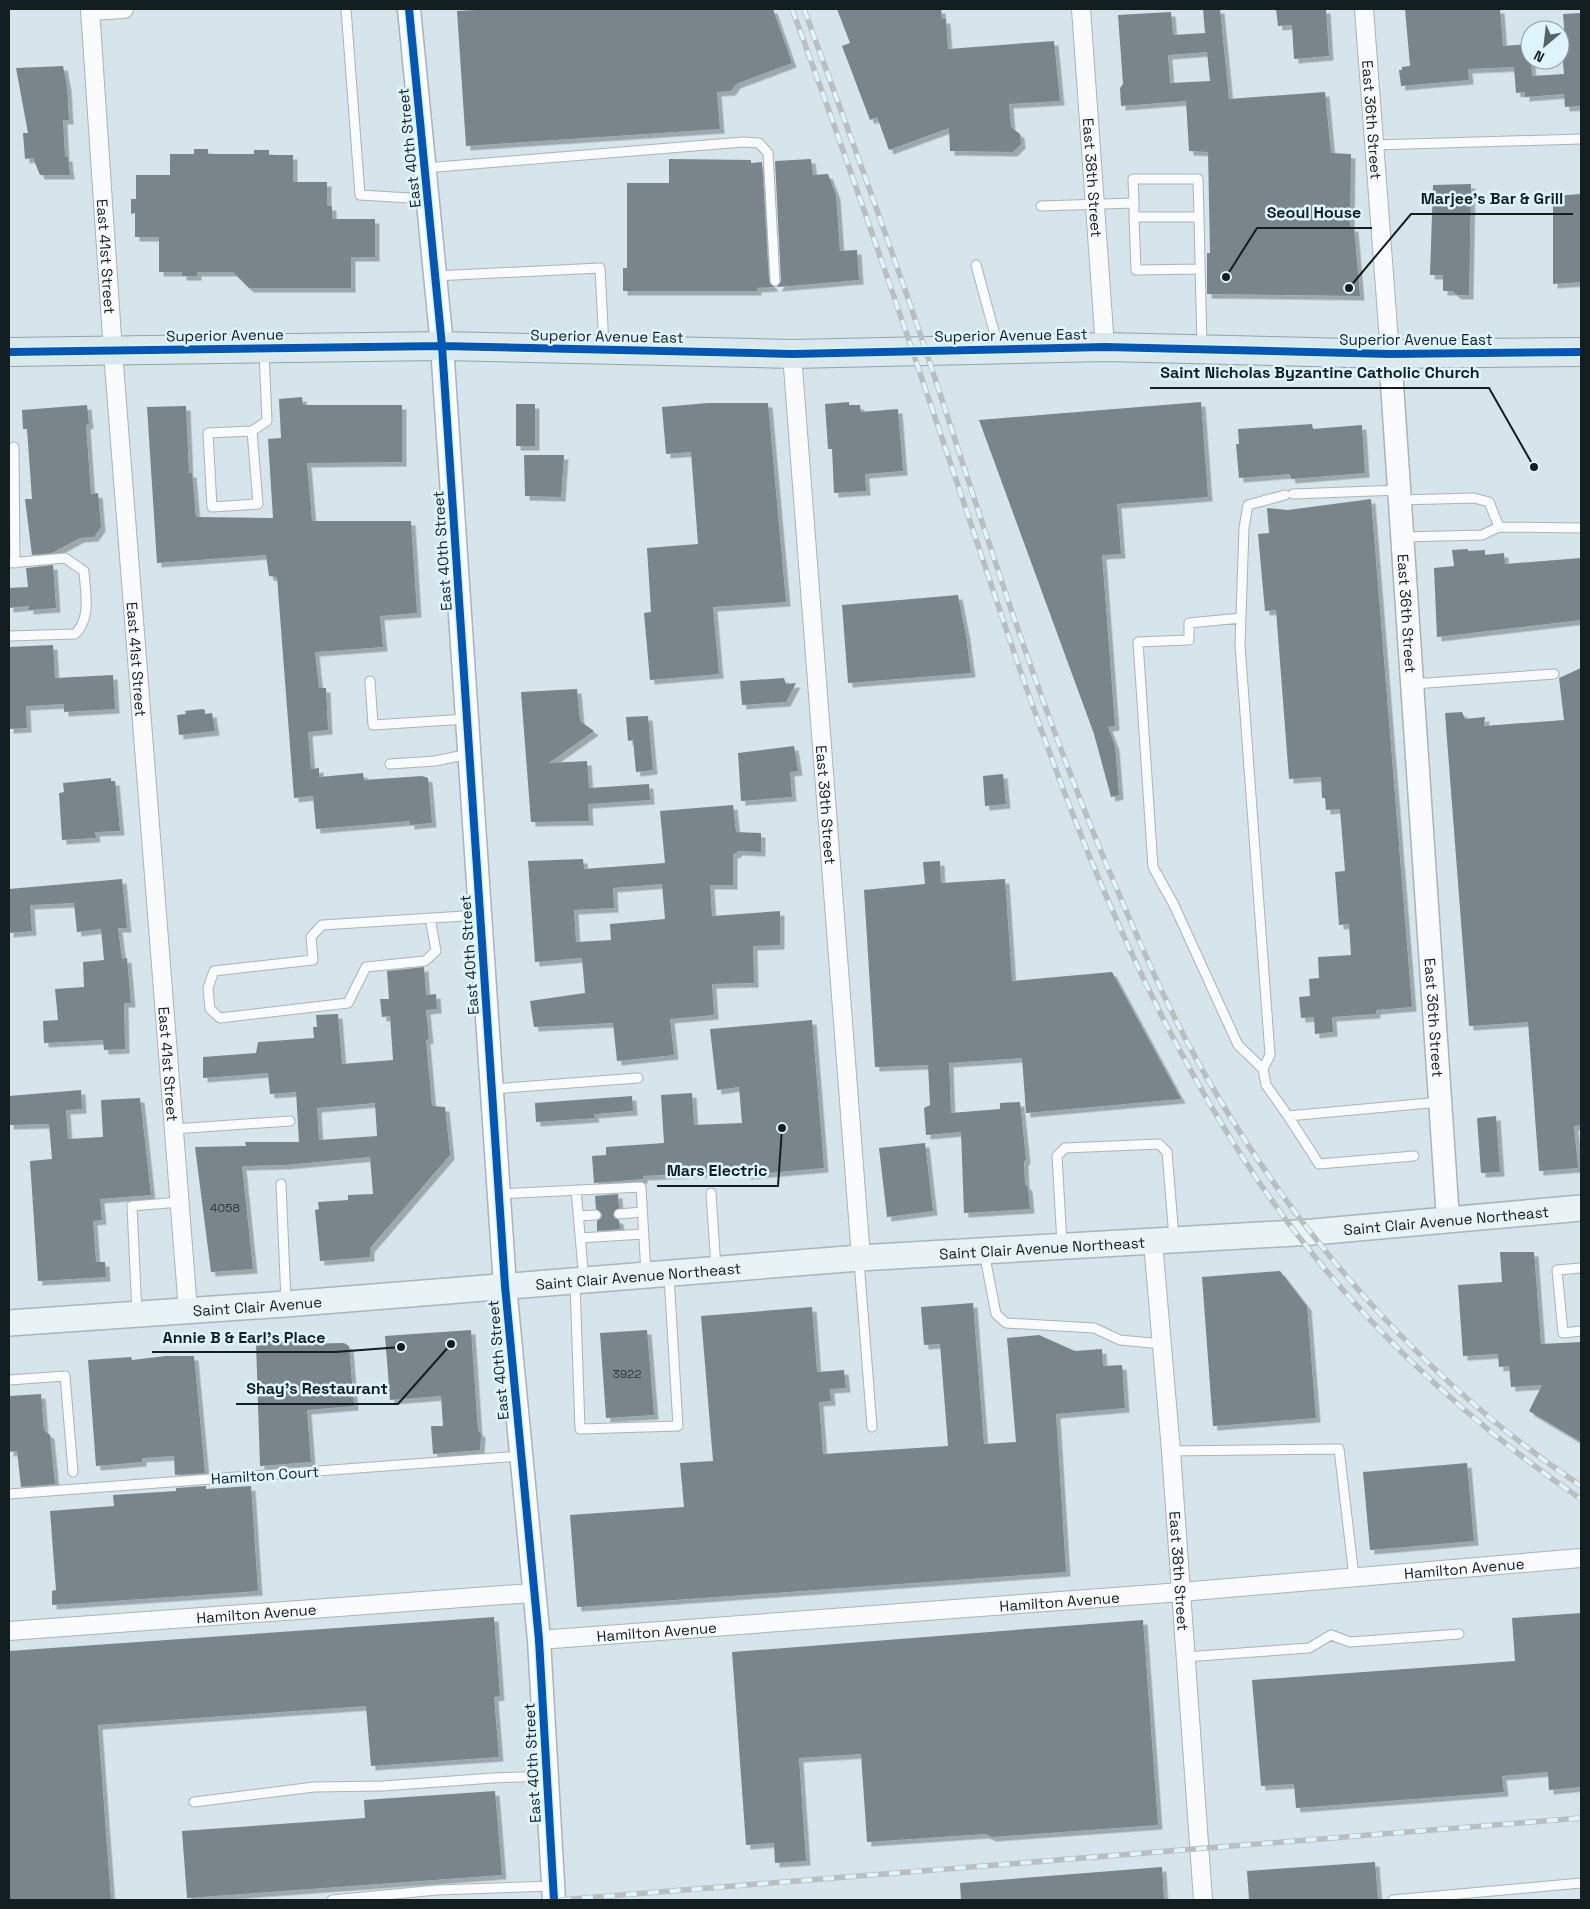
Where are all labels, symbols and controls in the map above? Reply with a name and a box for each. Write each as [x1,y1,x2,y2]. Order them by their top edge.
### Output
north arrow [1520,20,1570,70]
text: N [1531,46,1547,67]
street label: East 36th Street [1358,59,1386,180]
street label: East 40th Street [393,87,425,209]
street label: East 38th Street [1079,117,1107,238]
callout: Marjee's Bar & Grill [1411,183,1573,214]
text: Marjee's Bar & Grill [1421,188,1563,209]
callout: Seoul House [1257,197,1372,228]
street label: East 41st Street [93,198,120,315]
text: Seoul House [1267,202,1361,223]
street label: Superior Avenue [166,324,284,346]
street label: Superior Avenue East [934,324,1088,346]
street label: Superior Avenue East [530,325,684,347]
street label: Superior Avenue East [1339,330,1493,349]
callout: Saint Nicholas Byzantine Catholic Church [1150,357,1489,388]
text: Saint Nicholas Byzantine Catholic Church [1160,362,1480,383]
street label: East 40th Street [428,490,456,612]
street label: East 36th Street [1394,553,1421,674]
street label: East 41st Street [123,601,151,718]
street label: East 39th Street [812,744,840,865]
street label: East 40th Street [455,894,483,1016]
street label: East 36th Street [1421,957,1448,1078]
street label: East 41st Street [155,1006,183,1122]
callout: Mars Electric [657,1155,778,1186]
text: Mars Electric [667,1160,767,1181]
house number: 4058 [210,1200,240,1216]
street label: Saint Clair Avenue Northeast [1343,1201,1550,1239]
street label: Saint Clair Avenue Northeast [939,1232,1146,1263]
street label: Saint Clair Avenue Northeast [535,1258,742,1293]
street label: Saint Clair Avenue [192,1292,323,1320]
street label: East 40th Street [483,1299,513,1421]
callout: Annie B & Earl's Place [152,1321,335,1352]
text: Annie B & Earl's Place [163,1327,325,1348]
house number: 3922 [612,1366,642,1382]
callout: Shay's Restaurant [236,1373,398,1404]
text: Shay's Restaurant [246,1378,388,1399]
street label: Hamilton Court [210,1462,320,1488]
street label: East 38th Street [1166,1510,1193,1631]
street label: Hamilton Avenue [1403,1553,1525,1583]
street label: Hamilton Avenue [999,1587,1120,1615]
street label: Hamilton Avenue [196,1599,317,1627]
street label: Hamilton Avenue [596,1617,718,1645]
street label: East 40th Street [519,1702,545,1824]

